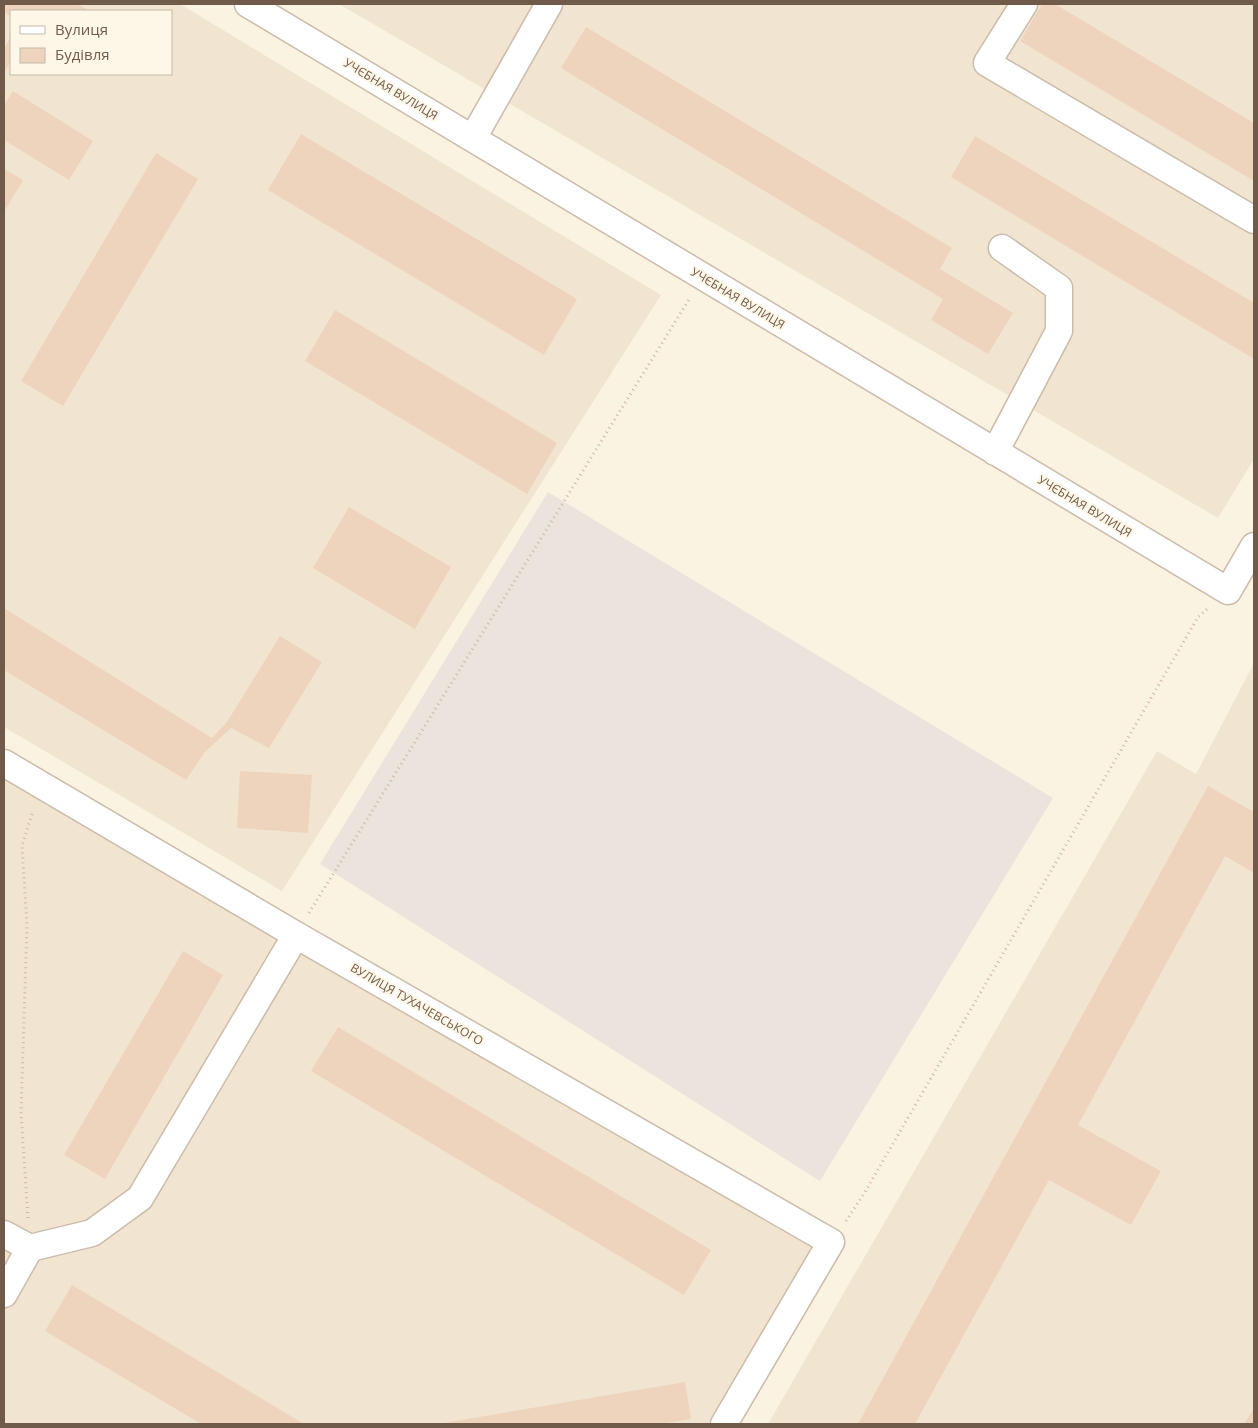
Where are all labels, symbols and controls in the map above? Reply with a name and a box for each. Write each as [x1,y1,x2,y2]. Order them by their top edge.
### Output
legend [10,10,172,75]
text: Вулиця [55,19,108,39]
text: Будівля [55,44,110,64]
street label: УЧЄБНАЯ ВУЛИЦЯ [341,54,441,124]
street label: УЧЄБНАЯ ВУЛИЦЯ [688,263,788,333]
street label: УЧЄБНАЯ ВУЛИЦЯ [1035,471,1135,541]
street label: ВУЛИЦЯ ТУХАЧЕВСЬКОГО [347,959,487,1049]

